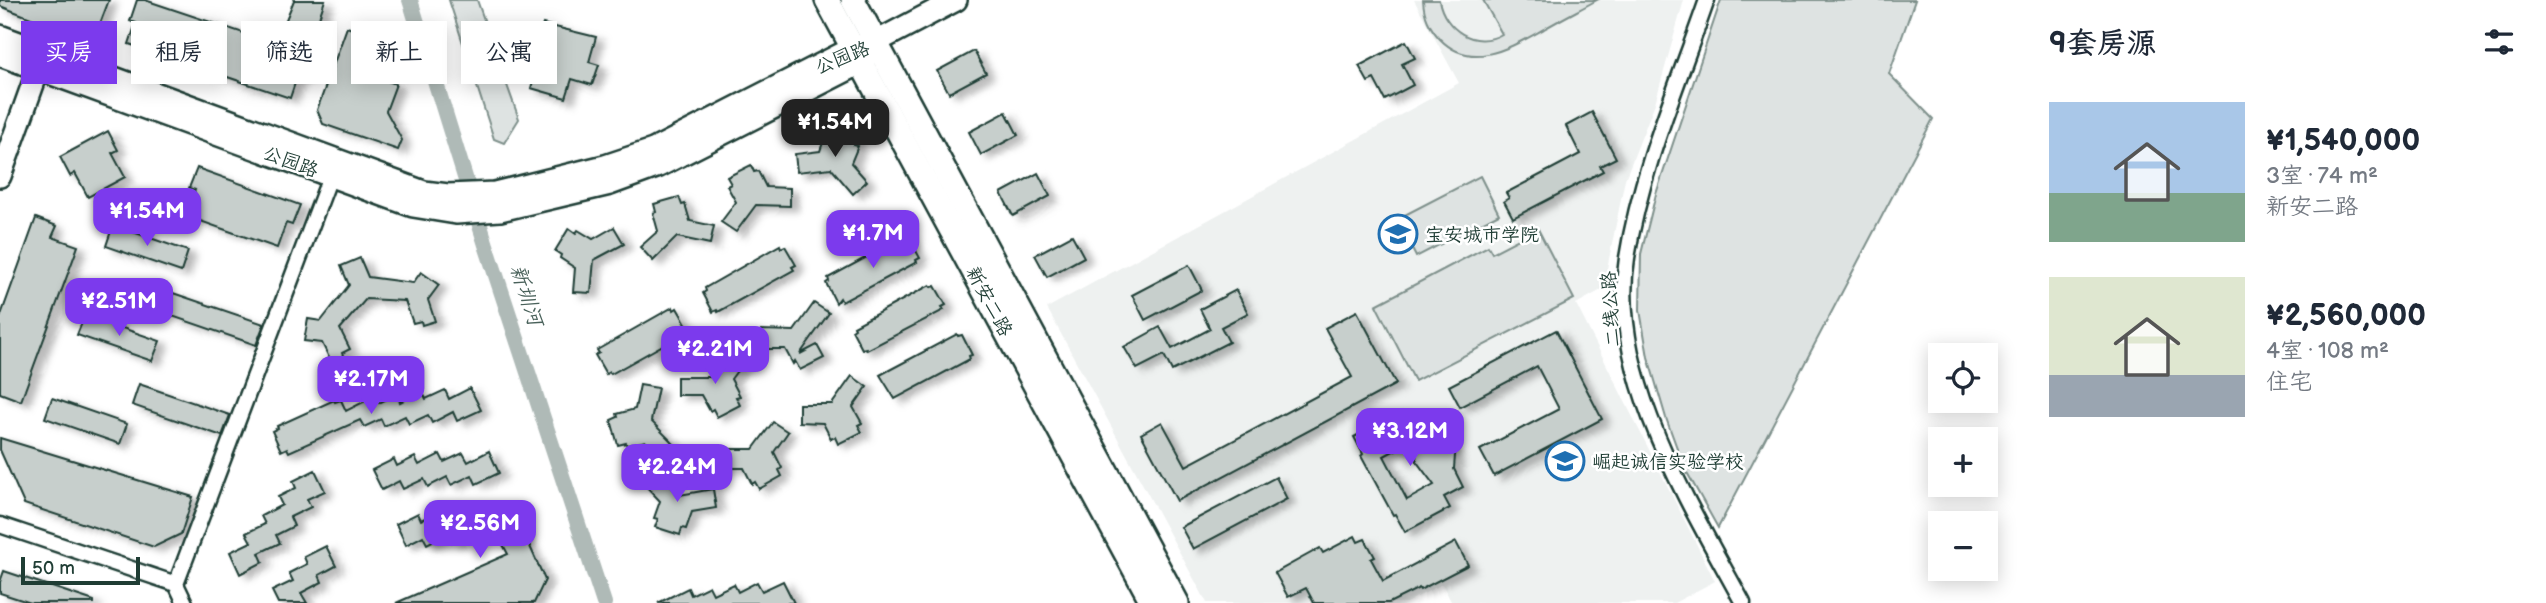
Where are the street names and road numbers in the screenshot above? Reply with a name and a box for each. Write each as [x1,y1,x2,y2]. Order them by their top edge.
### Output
street label: 公园路 [812,37,873,80]
street label: 公园路 [260,142,321,183]
street label: 新安二路 [961,263,1017,341]
street label: 二线公路 [1597,270,1626,348]

